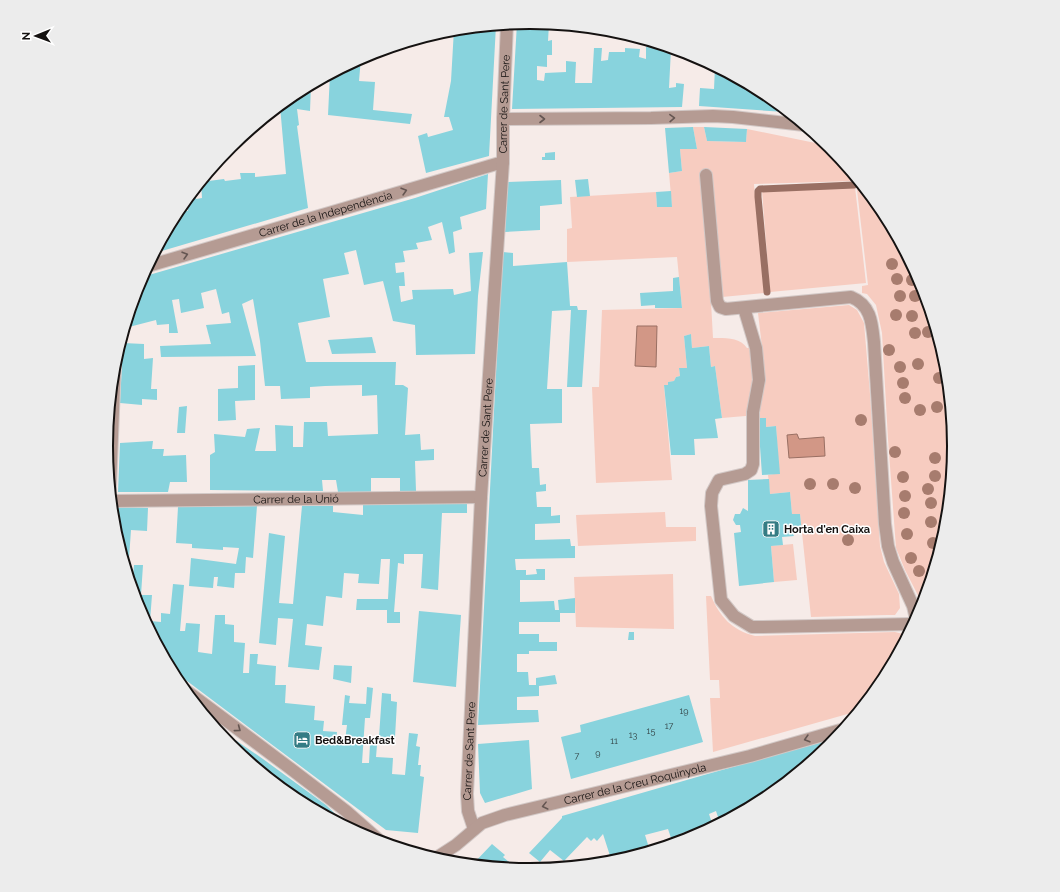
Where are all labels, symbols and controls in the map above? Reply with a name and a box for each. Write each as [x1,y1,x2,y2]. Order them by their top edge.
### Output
north arrow [16,16,56,56]
text: N [20,32,33,40]
street label: Carrer de Sant Pere [497,54,513,154]
one-way arrow [669,113,675,122]
one-way arrow [539,115,545,123]
one-way arrow [400,187,407,196]
street label: Carrer de la Independència [257,189,394,240]
one-way arrow [181,251,188,260]
street label: Carrer de Sant Pere [476,377,496,477]
street label: Carrer de la Unió [253,493,339,506]
building icon: Horta d'en Caixa [761,519,781,539]
place label: Horta d'en Caixa [784,523,870,536]
street label: Carrer de Sant Pere [461,701,478,801]
house number: 19 [679,706,689,716]
house number: 17 [665,721,673,731]
one-way arrow [233,724,240,731]
house number: 15 [647,726,655,736]
hotel icon: Bed&Breakfast [292,730,312,750]
house number: 13 [629,730,638,740]
place label: Bed&Breakfast [315,734,395,747]
one-way arrow [803,734,810,743]
house number: 11 [610,736,618,746]
house number: 9 [595,748,601,758]
house number: 7 [575,751,580,761]
street label: Carrer de la Creu Roquinyola [563,761,708,808]
one-way arrow [542,801,548,809]

